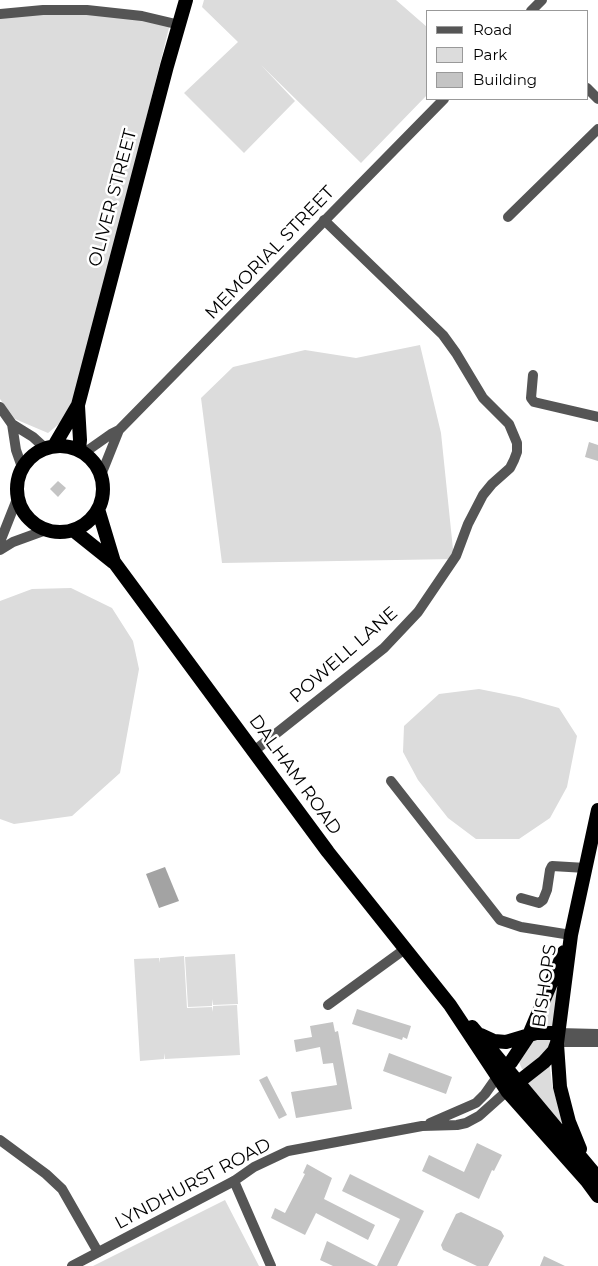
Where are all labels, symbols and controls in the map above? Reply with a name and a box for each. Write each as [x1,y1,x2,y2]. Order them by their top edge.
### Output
legend [426,10,588,100]
text: Road [473,20,512,39]
text: Park [473,45,507,64]
text: Building [473,70,537,89]
street label: OLIVER STREET [84,127,142,269]
street label: MEMORIAL STREET [201,182,339,324]
street label: POWELL LANE [286,602,402,708]
street label: DALHAM ROAD [244,711,346,839]
street label: BISHOPS [528,943,562,1029]
street label: LYNDHURST ROAD [111,1134,275,1234]

